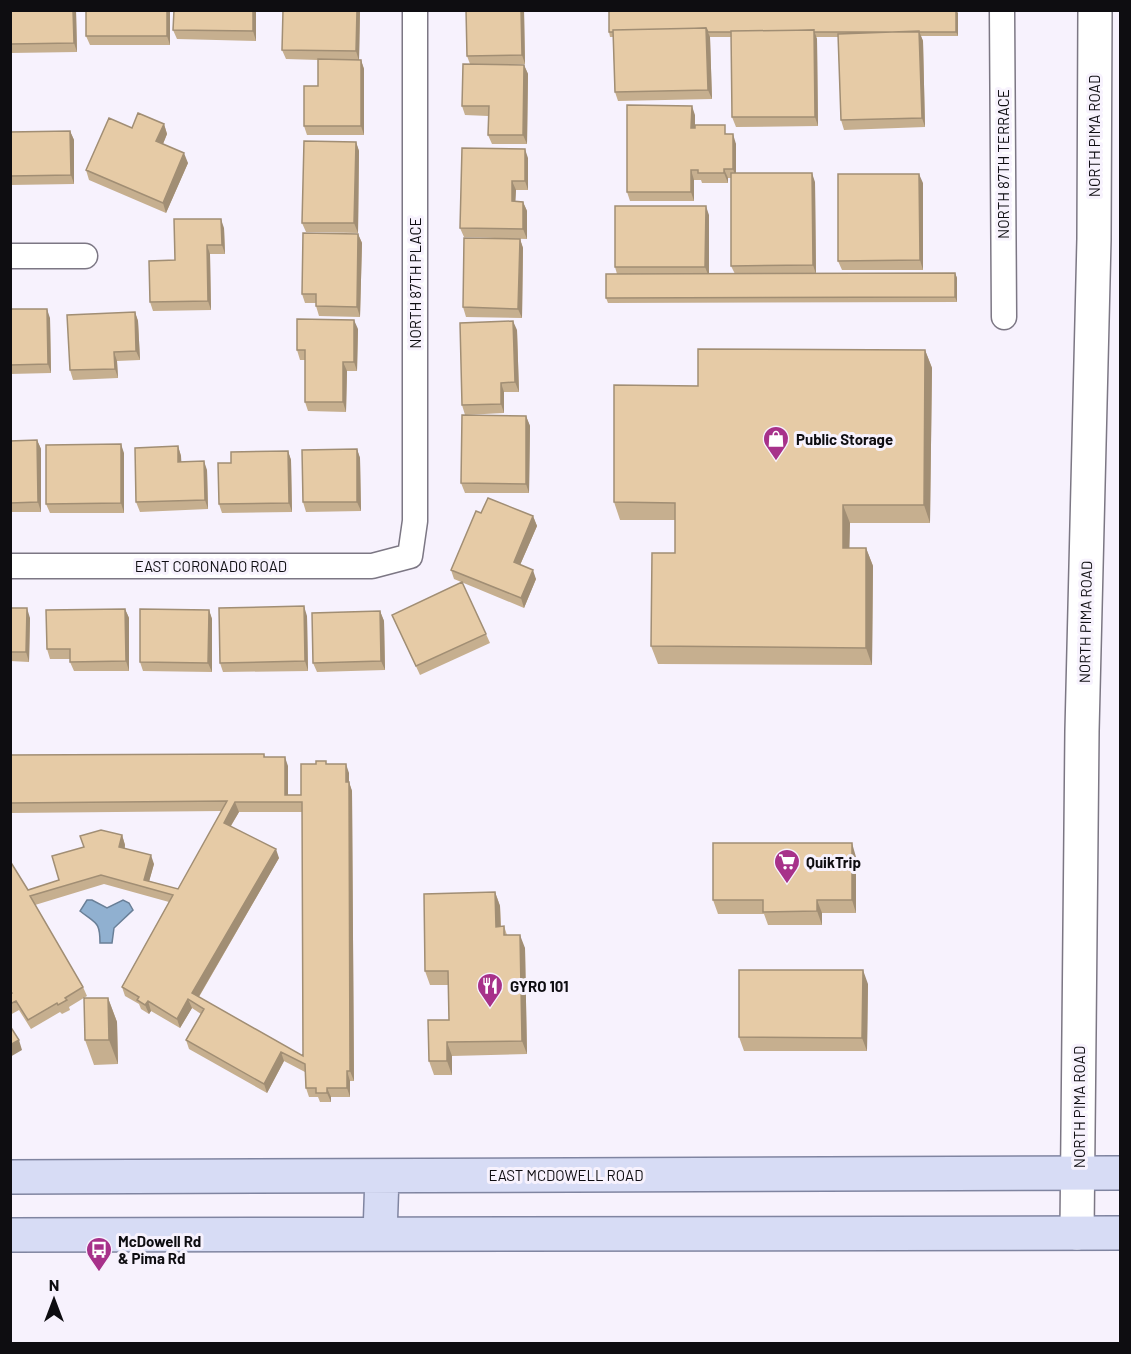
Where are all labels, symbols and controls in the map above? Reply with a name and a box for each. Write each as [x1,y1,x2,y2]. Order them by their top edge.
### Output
street label: NORTH PIMA ROAD [1085,75,1103,197]
street label: NORTH 87TH TERRACE [994,89,1012,239]
street label: NORTH 87TH PLACE [406,217,424,349]
shop icon: Public Storage [761,424,791,462]
place label: Public Storage [796,430,893,448]
street label: EAST CORONADO ROAD [135,557,287,575]
street label: NORTH PIMA ROAD [1075,561,1095,683]
supermarket icon: QuikTrip [772,847,802,885]
place label: QuikTrip [806,853,861,871]
restaurant icon: GYRO 101 [475,971,505,1009]
place label: GYRO 101 [510,977,569,995]
street label: NORTH PIMA ROAD [1070,1046,1088,1168]
street label: EAST MCDOWELL ROAD [489,1166,643,1184]
place label: McDowell Rd & Pima Rd [118,1232,201,1267]
bus stop icon: McDowell Rd & Pima Rd [84,1235,114,1273]
north arrow [24,1270,84,1330]
text: N [49,1275,59,1294]

